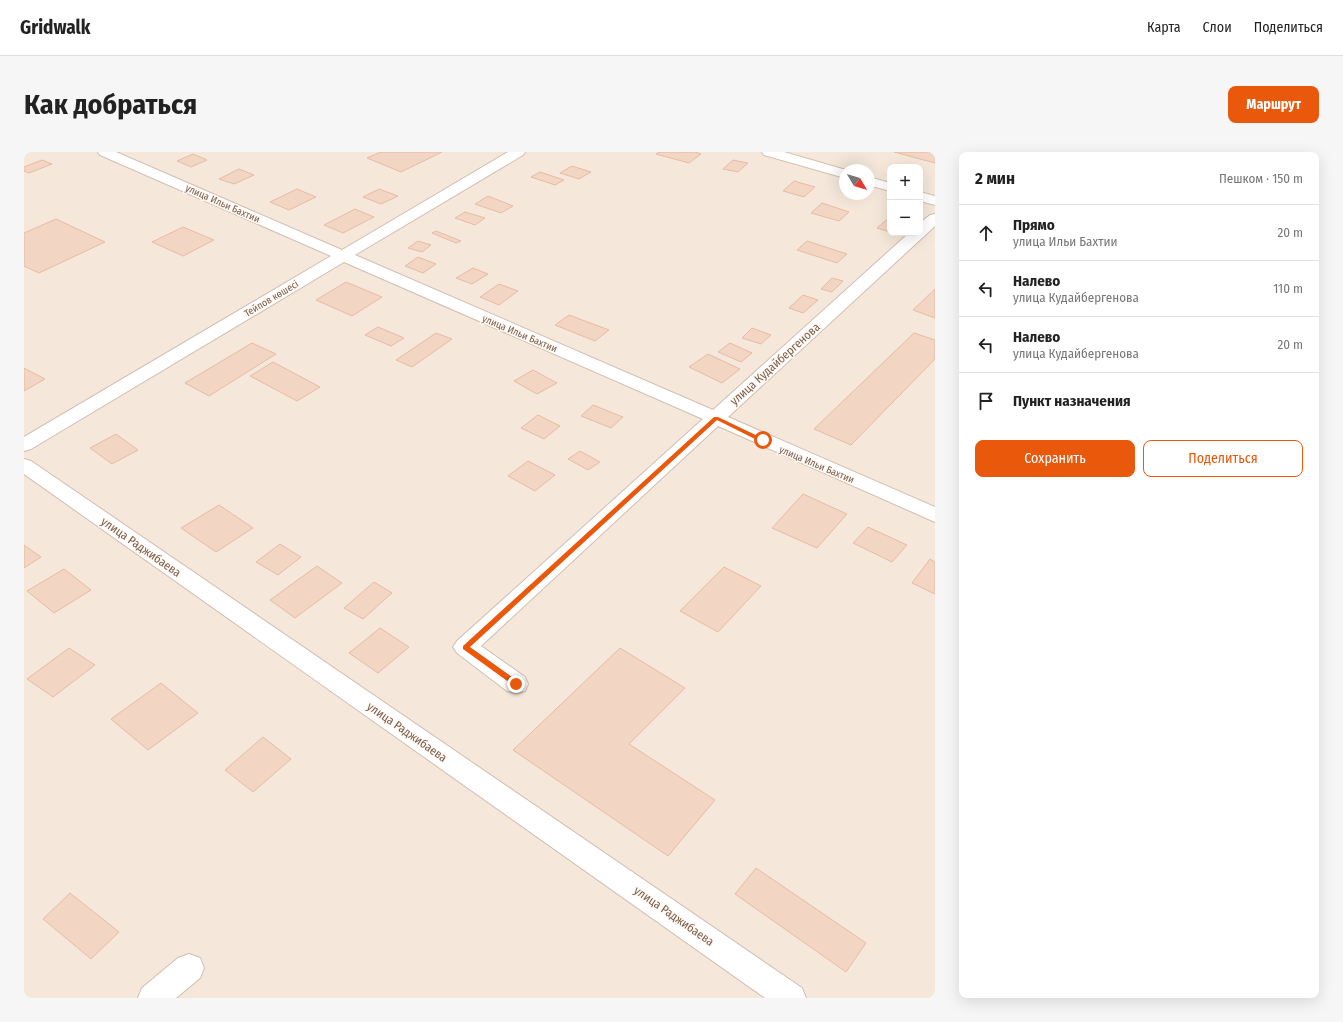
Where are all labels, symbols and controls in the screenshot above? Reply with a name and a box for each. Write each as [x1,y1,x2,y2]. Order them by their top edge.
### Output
text: Gridwalk [20,16,90,39]
text: Карта [1147,19,1181,36]
text: Слои [1203,19,1232,36]
text: Поделиться [1254,19,1323,36]
button: Маршрут [1228,86,1319,123]
text: Как добраться [24,88,197,121]
north arrow [839,164,875,200]
map controls [887,164,923,236]
button: + [887,164,923,200]
text: 2 мин [975,168,1015,189]
text: Пешком · 150 m [1219,171,1303,186]
street label: улица Ильи Бахтии [183,182,262,226]
button: − [887,200,923,236]
text: Прямо [1013,216,1055,234]
icon: ahead [975,222,997,244]
text: 20 m [1277,225,1303,240]
text: улица Ильи Бахтии [1013,234,1117,249]
text: Налево [1013,272,1060,290]
street label: Тейпов көшесі [242,277,301,320]
icon: left [975,278,997,300]
text: 110 m [1273,281,1303,296]
text: улица Кудайбергенова [1013,290,1139,305]
street label: улица Ильи Бахтии [480,313,559,355]
street label: улица Кудайбергенова [727,320,823,408]
text: Налево [1013,328,1060,346]
icon: left [975,334,997,356]
text: 20 m [1277,337,1303,352]
text: улица Кудайбергенова [1013,346,1139,361]
icon: arrive [975,390,997,412]
text: Пункт назначения [1013,392,1131,410]
route start [754,431,772,449]
button: Сохранить [975,440,1135,477]
button: Поделиться [1143,440,1303,477]
street label: улица Ильи Бахтии [777,444,856,486]
street label: улица Раджибаева [98,514,184,580]
route end [507,675,525,693]
street label: улица Раджибаева [364,699,450,765]
street label: улица Раджибаева [631,883,717,949]

